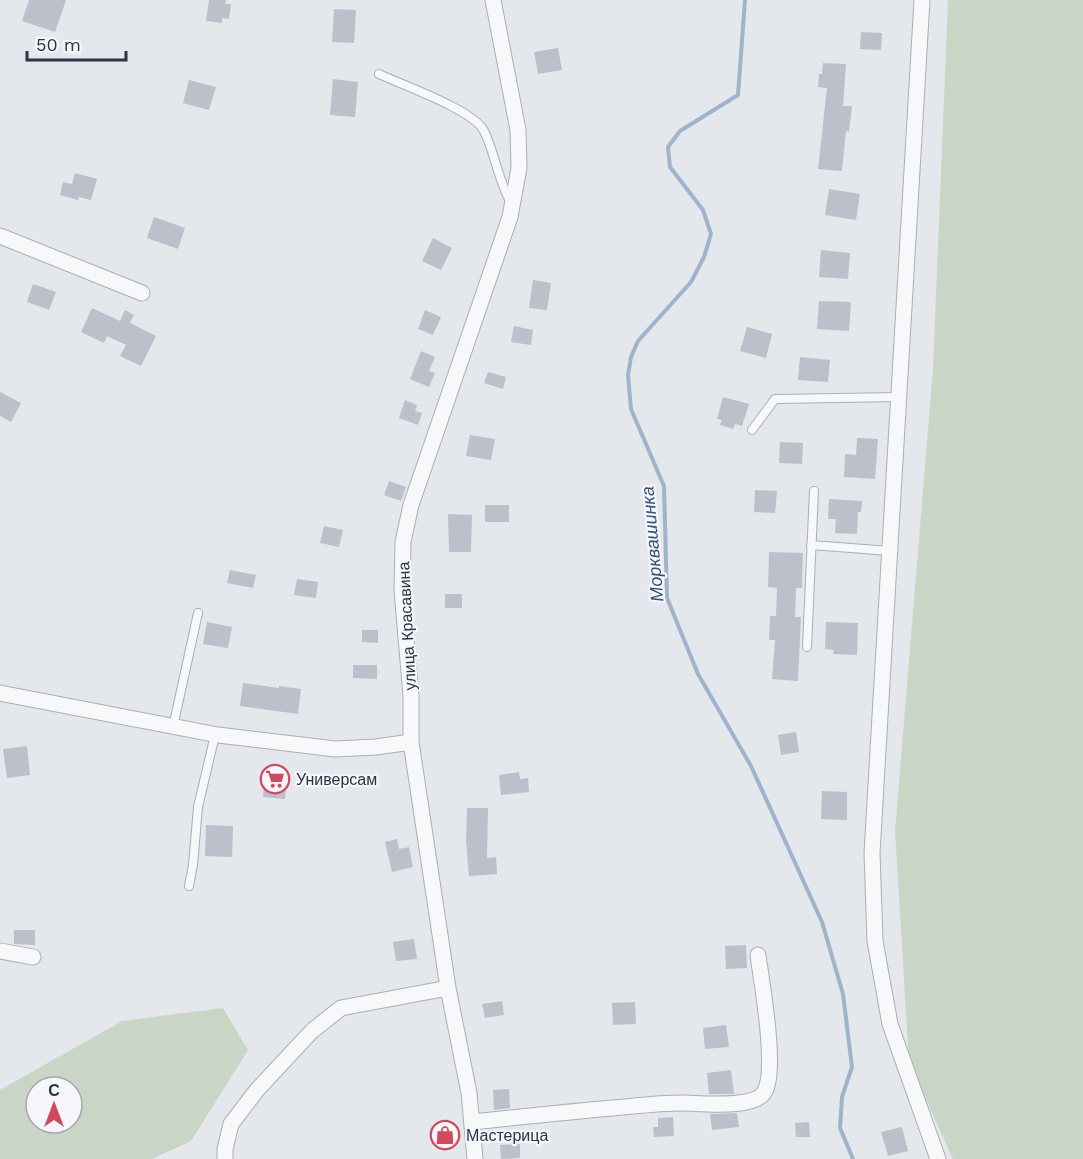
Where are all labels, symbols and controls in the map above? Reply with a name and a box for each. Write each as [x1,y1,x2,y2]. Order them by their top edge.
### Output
scale bar [27,24,126,62]
text: 50 m [36,34,81,55]
water label: Морквашинка [636,485,668,603]
street label: улица Красавина [394,561,420,691]
supermarket icon: Универсам [259,763,291,795]
place label: Универсам [296,770,377,789]
north arrow [24,1075,84,1135]
text: С [48,1081,60,1100]
shop icon: Мастерица [429,1119,461,1151]
place label: Мастерица [466,1126,548,1145]

